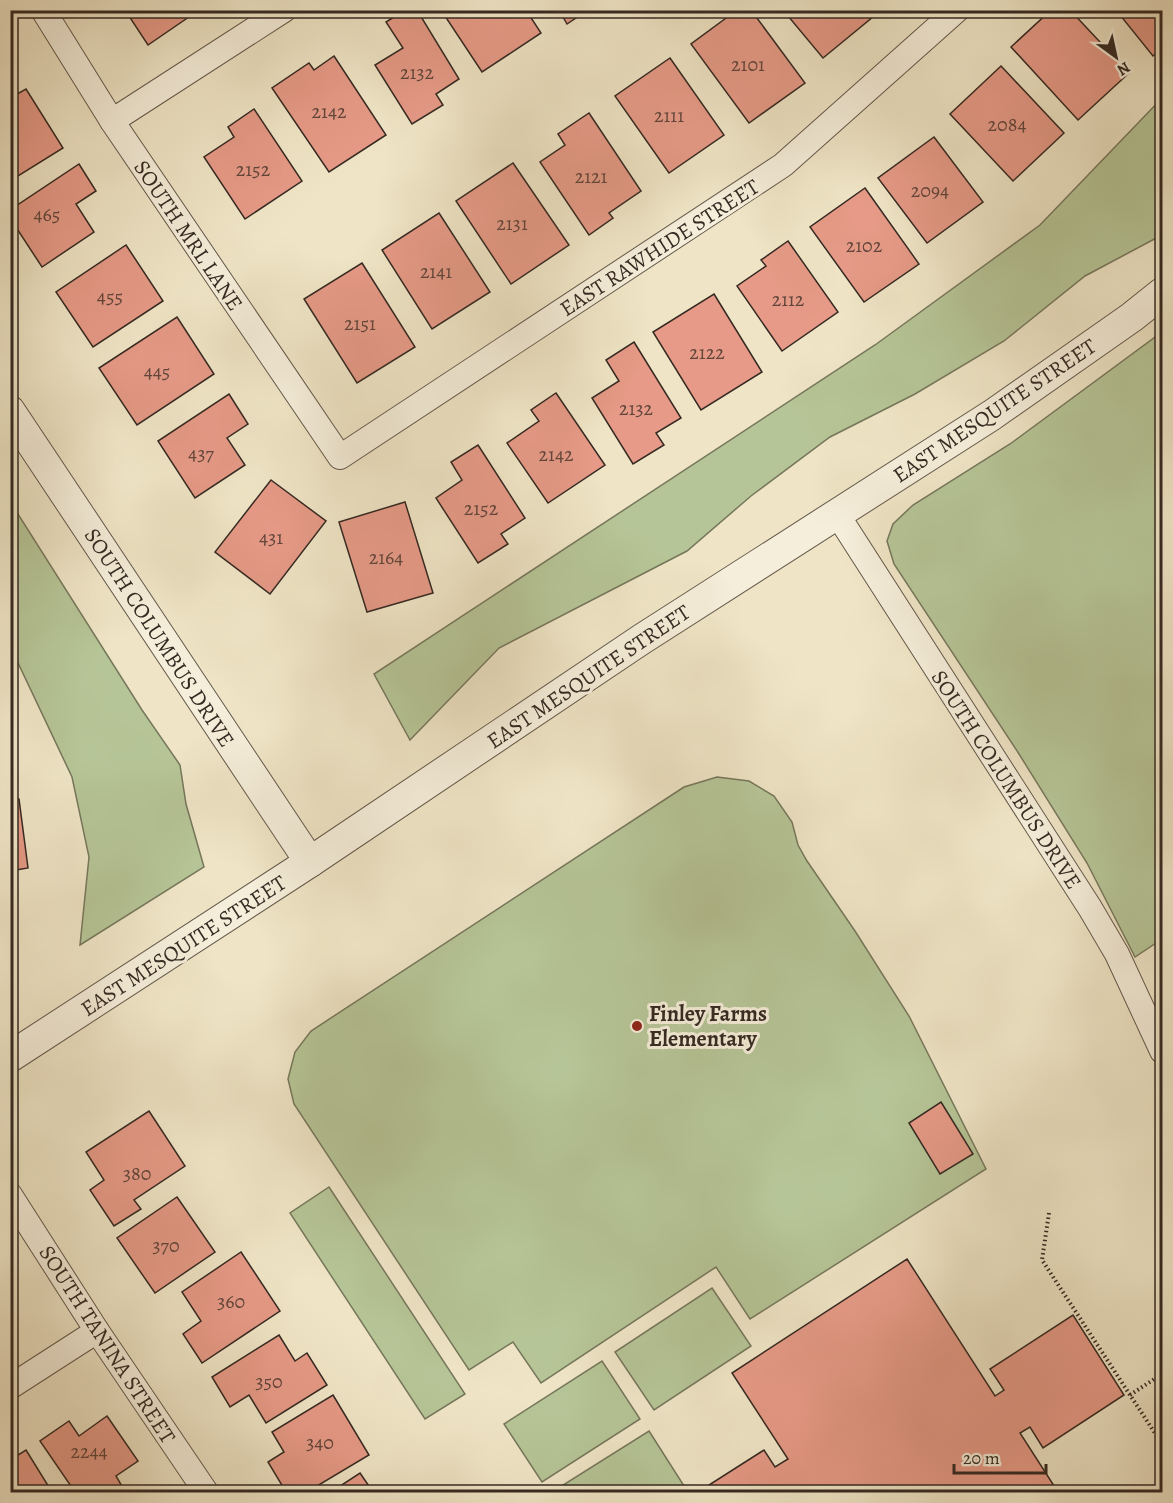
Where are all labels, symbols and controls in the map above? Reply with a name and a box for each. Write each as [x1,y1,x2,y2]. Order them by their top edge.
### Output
north arrow [1086,27,1146,87]
house number: 2101 [731,51,765,78]
text: N [1112,56,1135,81]
house number: 2132 [400,59,435,86]
house number: 2142 [312,98,347,125]
house number: 2111 [654,102,684,129]
house number: 2084 [988,111,1026,138]
street label: SOUTH MRL LANE [127,154,250,317]
house number: 2152 [236,156,271,183]
house number: 2121 [575,163,607,190]
street label: EAST RAWHIDE STREET [554,172,765,324]
house number: 2094 [911,177,949,204]
house number: 465 [34,201,60,228]
house number: 2131 [496,210,528,237]
house number: 2102 [846,232,883,259]
house number: 2141 [420,258,452,285]
house number: 455 [97,283,123,310]
house number: 2112 [772,286,805,313]
house number: 2151 [344,310,376,337]
street label: EAST MESQUITE STREET [887,331,1102,490]
house number: 2122 [689,339,725,366]
house number: 445 [144,358,170,385]
house number: 2132 [619,395,654,422]
house number: 437 [188,440,214,467]
house number: 2142 [539,441,574,468]
house number: 2152 [464,495,499,522]
street label: SOUTH COLUMBUS DRIVE [77,522,241,753]
house number: 431 [259,524,283,551]
house number: 2164 [369,544,403,571]
street label: EAST MESQUITE STREET [481,597,696,756]
street label: SOUTH COLUMBUS DRIVE [924,664,1088,895]
street label: EAST MESQUITE STREET [75,868,292,1024]
place label: Finley Farms Elementary [649,999,767,1054]
marker: Finley Farms Elementary [630,1019,644,1033]
house number: 380 [123,1160,151,1187]
house number: 370 [152,1232,180,1259]
street label: SOUTH TANINA STREET [32,1240,183,1450]
house number: 360 [217,1288,245,1315]
house number: 350 [255,1368,283,1395]
house number: 340 [306,1429,334,1456]
scale bar [954,1437,1046,1475]
house number: 2244 [70,1438,108,1465]
text: 20 m [963,1446,1000,1470]

